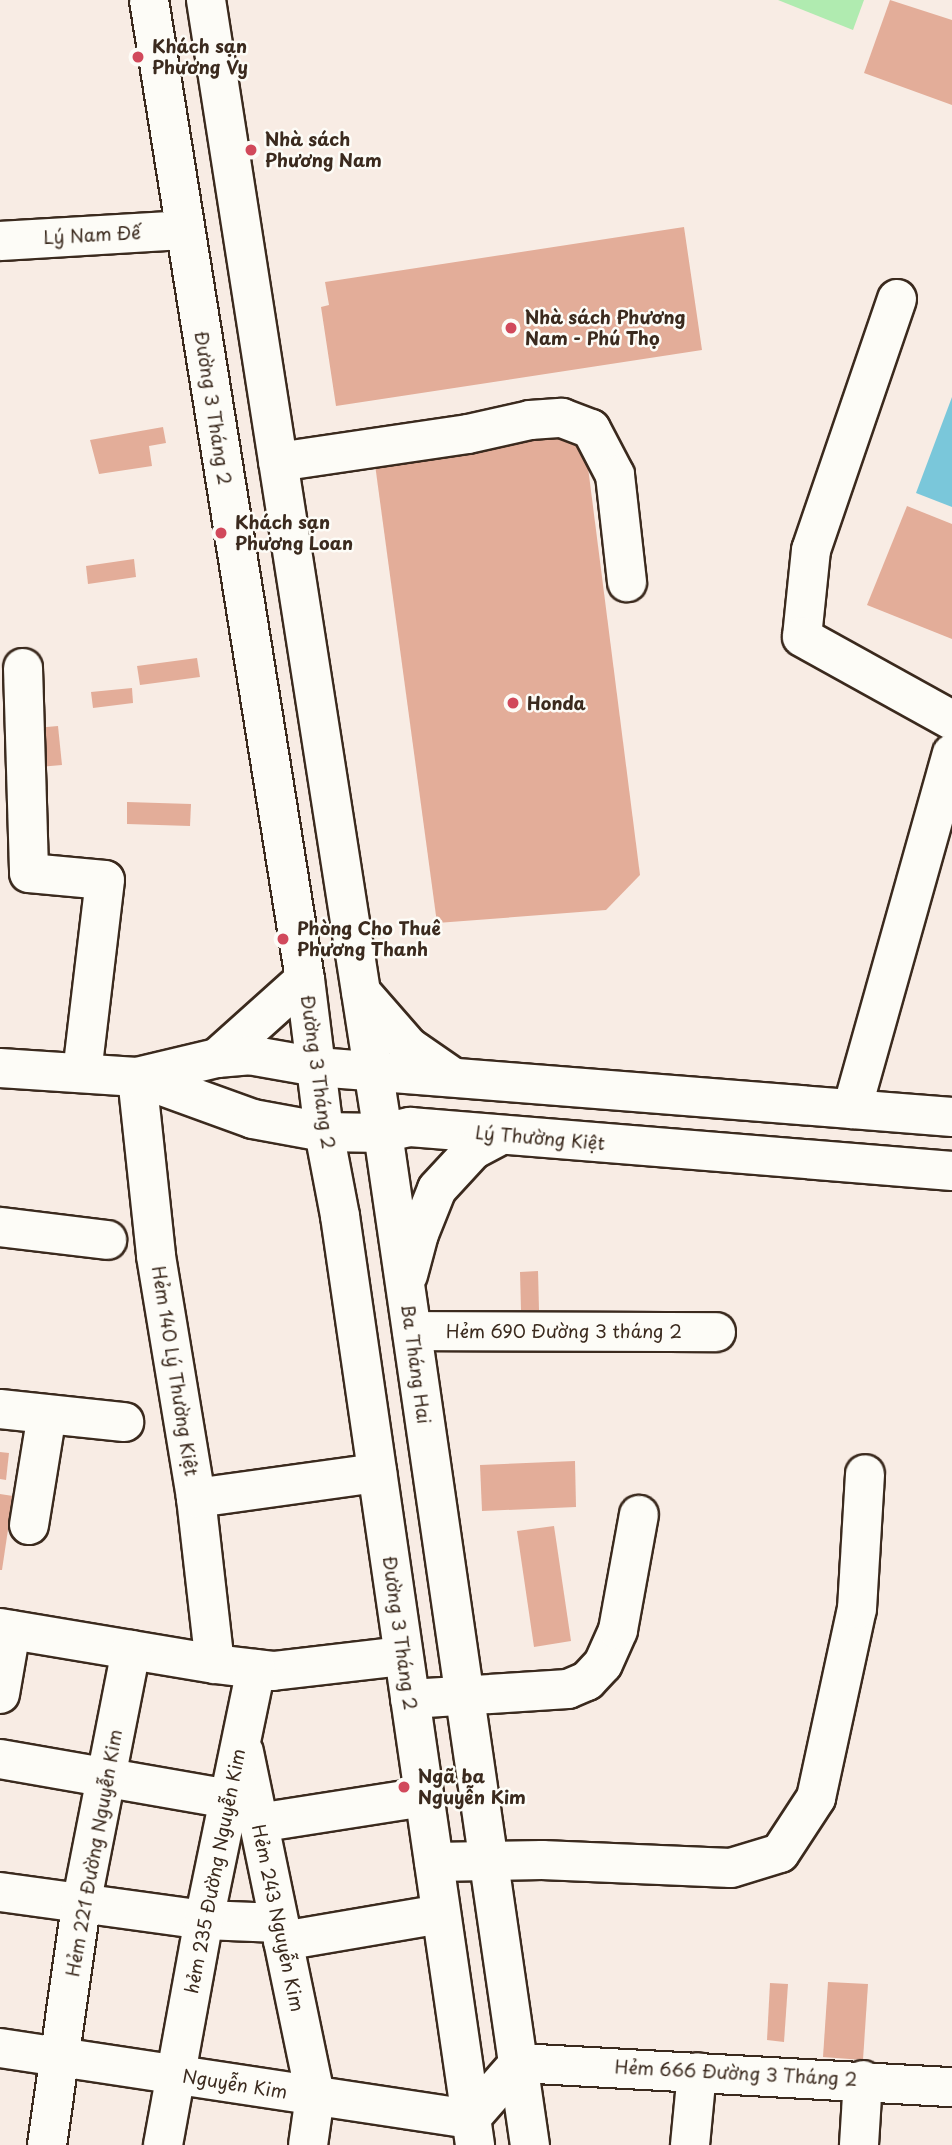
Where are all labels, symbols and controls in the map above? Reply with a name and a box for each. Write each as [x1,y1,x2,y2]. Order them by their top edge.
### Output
place label: Khách sạn Phương Vy [152,36,249,78]
marker: Khách sạn Phương Vy [130,49,146,65]
place label: Nhà sách Phương Nam [265,129,383,172]
marker: Nhà sách Phương Nam [243,142,259,158]
street label: Lý Nam Đế [43,222,141,248]
place label: Nhà sách Phương Nam - Phú Thọ [525,307,685,350]
marker: Nhà sách Phương Nam - Phú Thọ [503,320,519,336]
street label: Đường 3 Tháng 2 [190,330,236,486]
place label: Khách sạn Phương Loan [235,512,354,554]
marker: Khách sạn Phương Loan [213,525,229,541]
place label: Honda [527,692,586,714]
marker: Honda [505,695,521,711]
place label: Phòng Cho Thuê Phương Thanh [297,918,442,960]
marker: Phòng Cho Thuê Phương Thanh [275,931,291,947]
street label: Đường 3 Tháng 2 [297,994,339,1150]
street label: Lý Thường Kiệt [474,1122,606,1154]
street label: Hẻm 140 Lý Thường Kiệt [147,1263,203,1479]
street label: Ba Tháng Hai [397,1303,435,1425]
street label: Hẻm 690 Đường 3 tháng 2 [446,1320,682,1342]
street label: Đường 3 Tháng 2 [379,1555,421,1711]
street label: Hẻm 221 Đường Nguyễn Kim [61,1727,127,1979]
street label: hẻm 235 Đường Nguyễn Kim [180,1745,250,1997]
place label: Ngã ba Nguyễn Kim [418,1766,527,1809]
marker: Ngã ba Nguyễn Kim [396,1779,412,1795]
street label: Hẻm 243 Nguyễn Kim [247,1821,309,2015]
street label: Hẻm 666 Đường 3 Tháng 2 [615,2056,857,2090]
street label: Nguyễn Kim [181,2065,289,2103]

